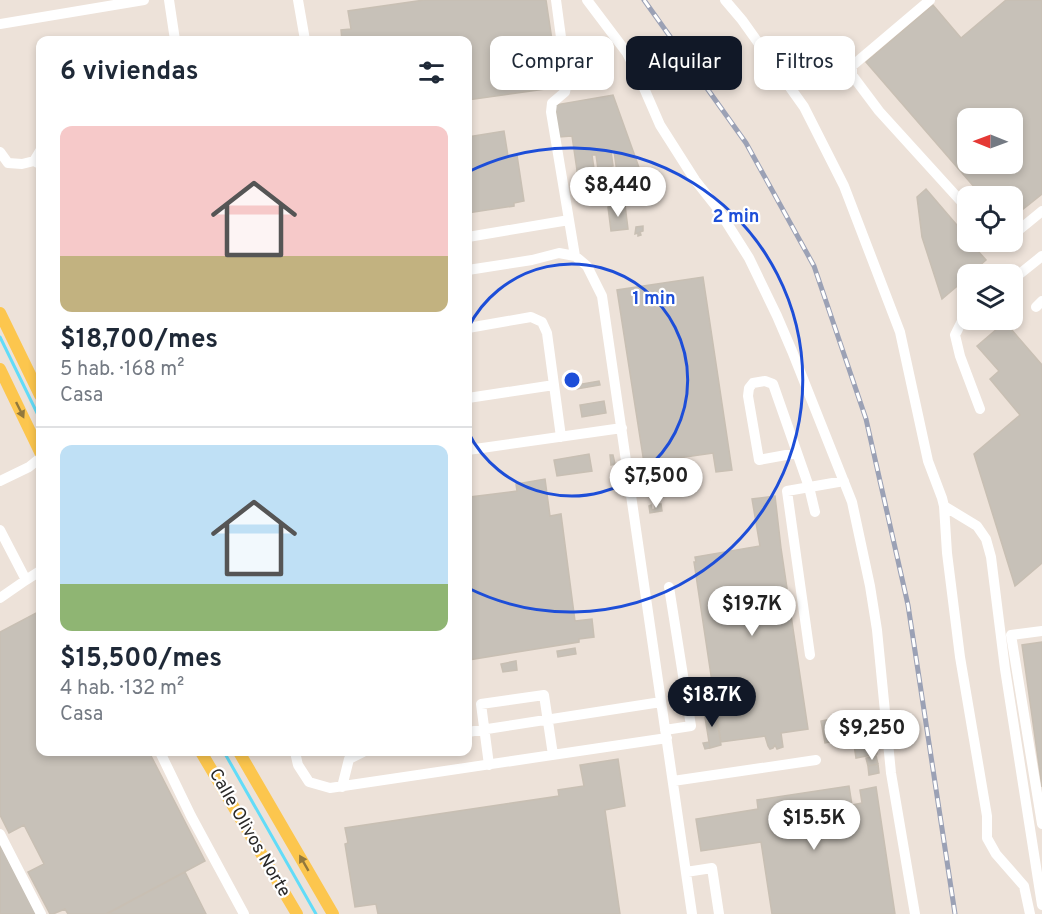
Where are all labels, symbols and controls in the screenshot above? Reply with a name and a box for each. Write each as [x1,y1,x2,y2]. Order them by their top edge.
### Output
chip: Comprar [490,36,614,90]
chip: Alquilar [626,36,742,90]
chip: Filtros [754,36,855,90]
text: 6 viviendas [60,56,199,89]
icon: filters [415,56,448,89]
north arrow [957,108,1023,174]
map controls [957,108,1023,330]
icon: home [200,165,308,273]
pin: $8,440 [569,167,667,218]
text: $8,440 [584,173,652,199]
button: locate [957,186,1023,252]
text: 2 min [712,206,760,229]
button: layers [957,264,1023,330]
text: 1 min [632,288,676,311]
text: $18,700/mes [60,324,218,357]
text: 5 hab. · 168 m² [60,357,185,383]
centre of rings [562,370,582,390]
text: Casa [60,383,103,409]
one-way arrow [16,402,25,419]
pin: $7,500 [607,458,705,509]
text: $7,500 [624,464,688,490]
icon: home [200,484,308,592]
pin: $19.7K [703,586,801,637]
text: $19.7K [722,592,782,618]
text: $15,500/mes [60,643,222,676]
text: 4 hab. · 132 m² [60,676,184,702]
pin: $18.7K [663,677,761,728]
text: $18.7K [682,683,742,709]
text: Casa [60,702,103,728]
pin: $9,250 [823,710,921,761]
text: $9,250 [839,716,905,742]
street label: Calle Olivos Norte [203,765,295,901]
pin: $15.5K [765,800,863,851]
text: $15.5K [782,806,846,832]
one-way arrow [299,854,309,871]

